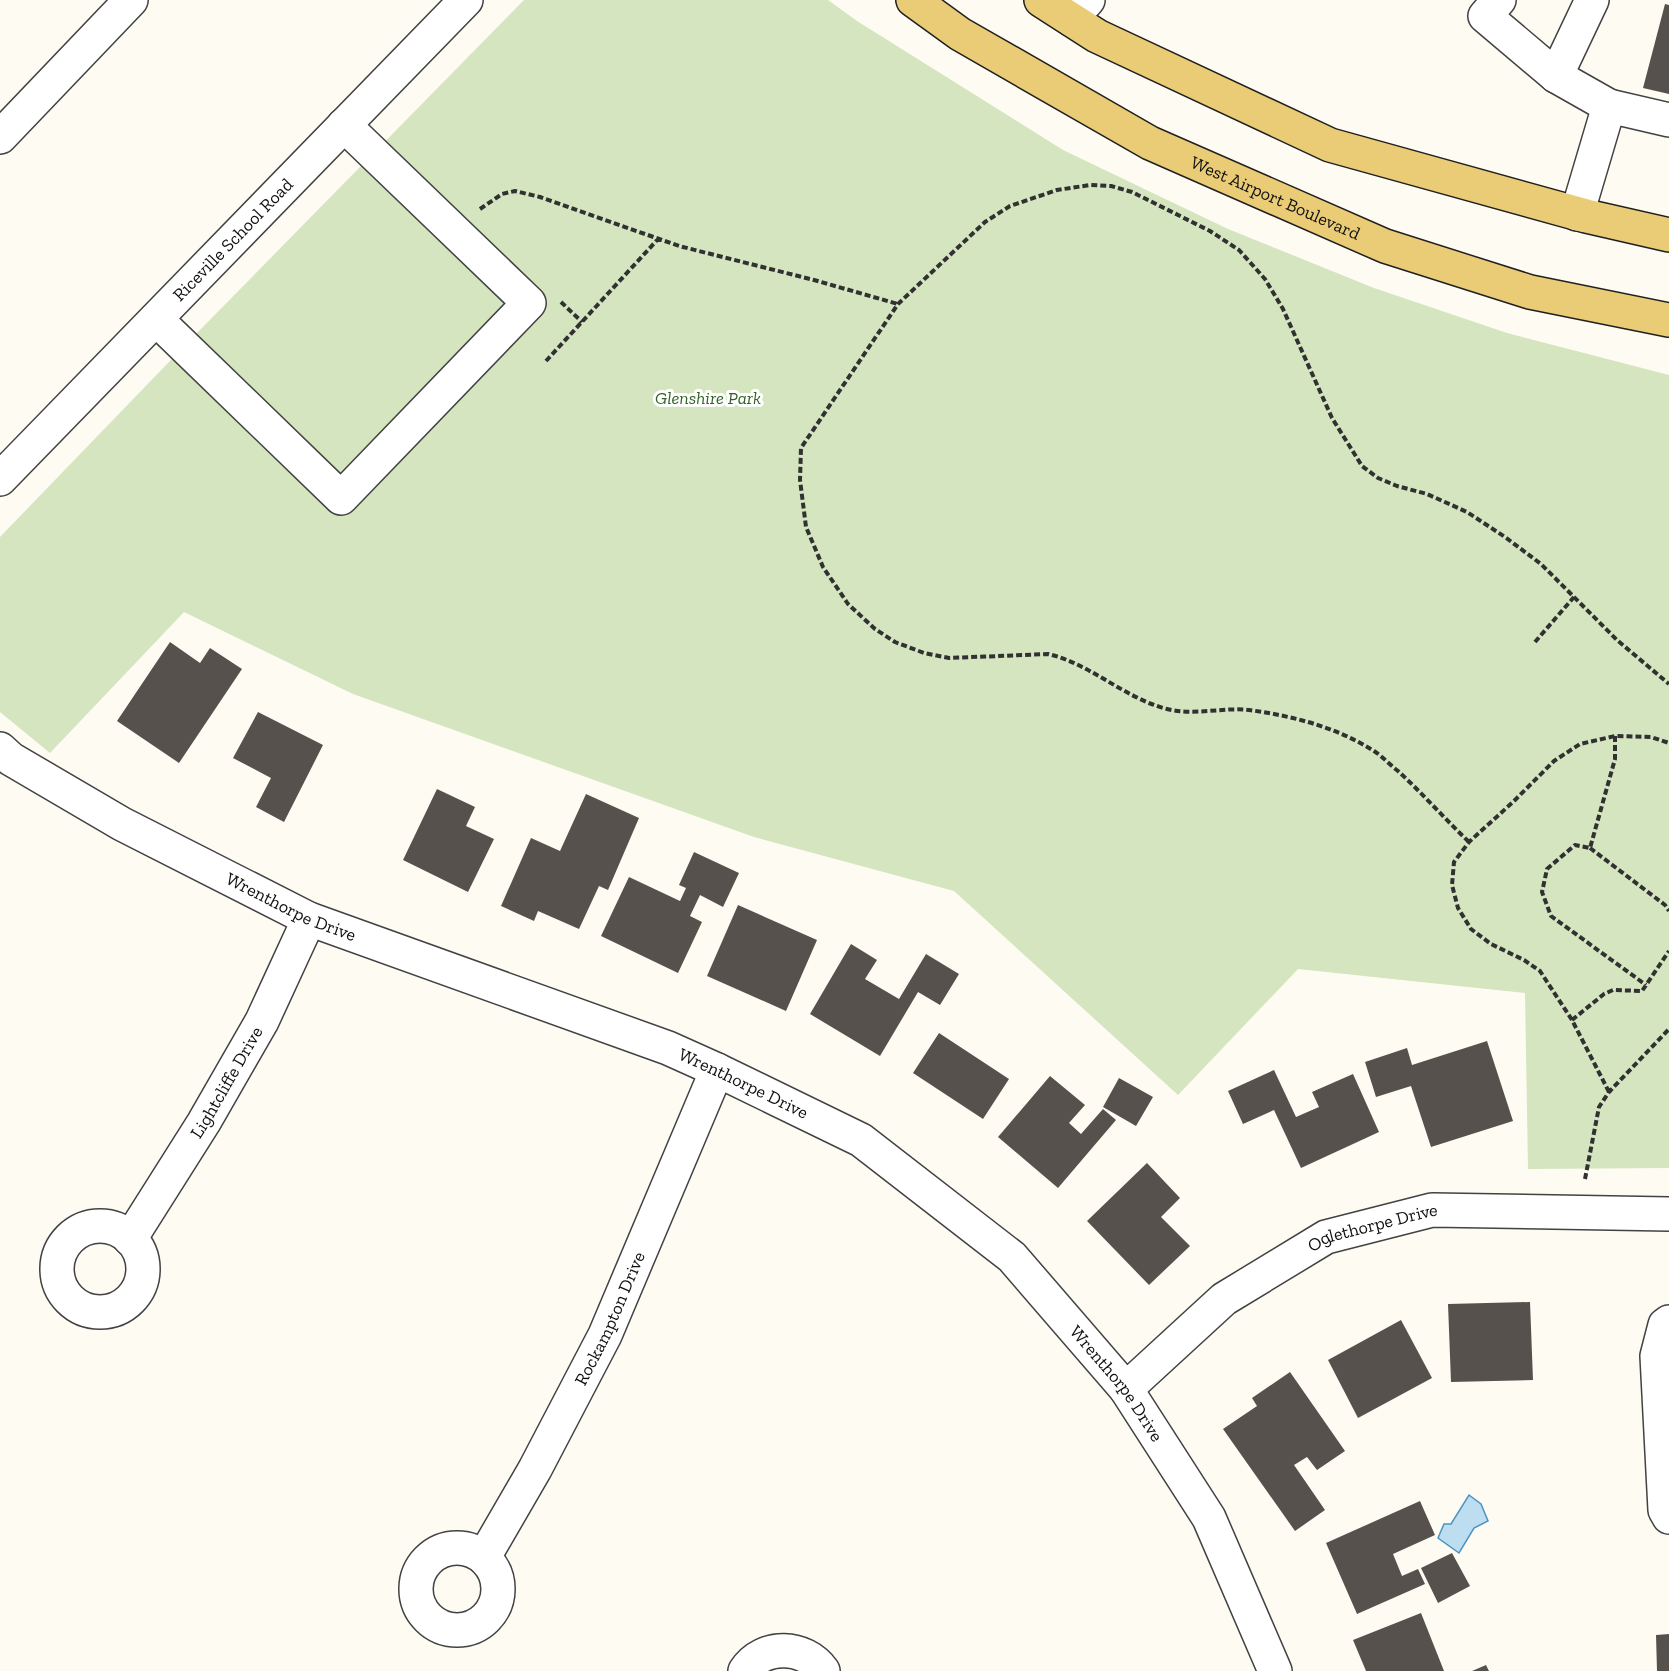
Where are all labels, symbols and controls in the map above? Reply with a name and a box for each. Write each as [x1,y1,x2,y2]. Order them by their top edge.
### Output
street label: West Airport Boulevard [1187,151,1364,245]
street label: Riceville School Road [168,173,298,306]
park label: Glenshire Park [655,387,761,409]
street label: Wrenthorpe Drive [222,868,359,946]
street label: Lightcliffe Drive [185,1023,268,1142]
street label: Wrenthorpe Drive [675,1043,812,1124]
street label: Oglethorpe Drive [1303,1199,1438,1257]
street label: Rockampton Drive [570,1248,650,1389]
street label: Wrenthorpe Drive [1065,1321,1168,1446]

